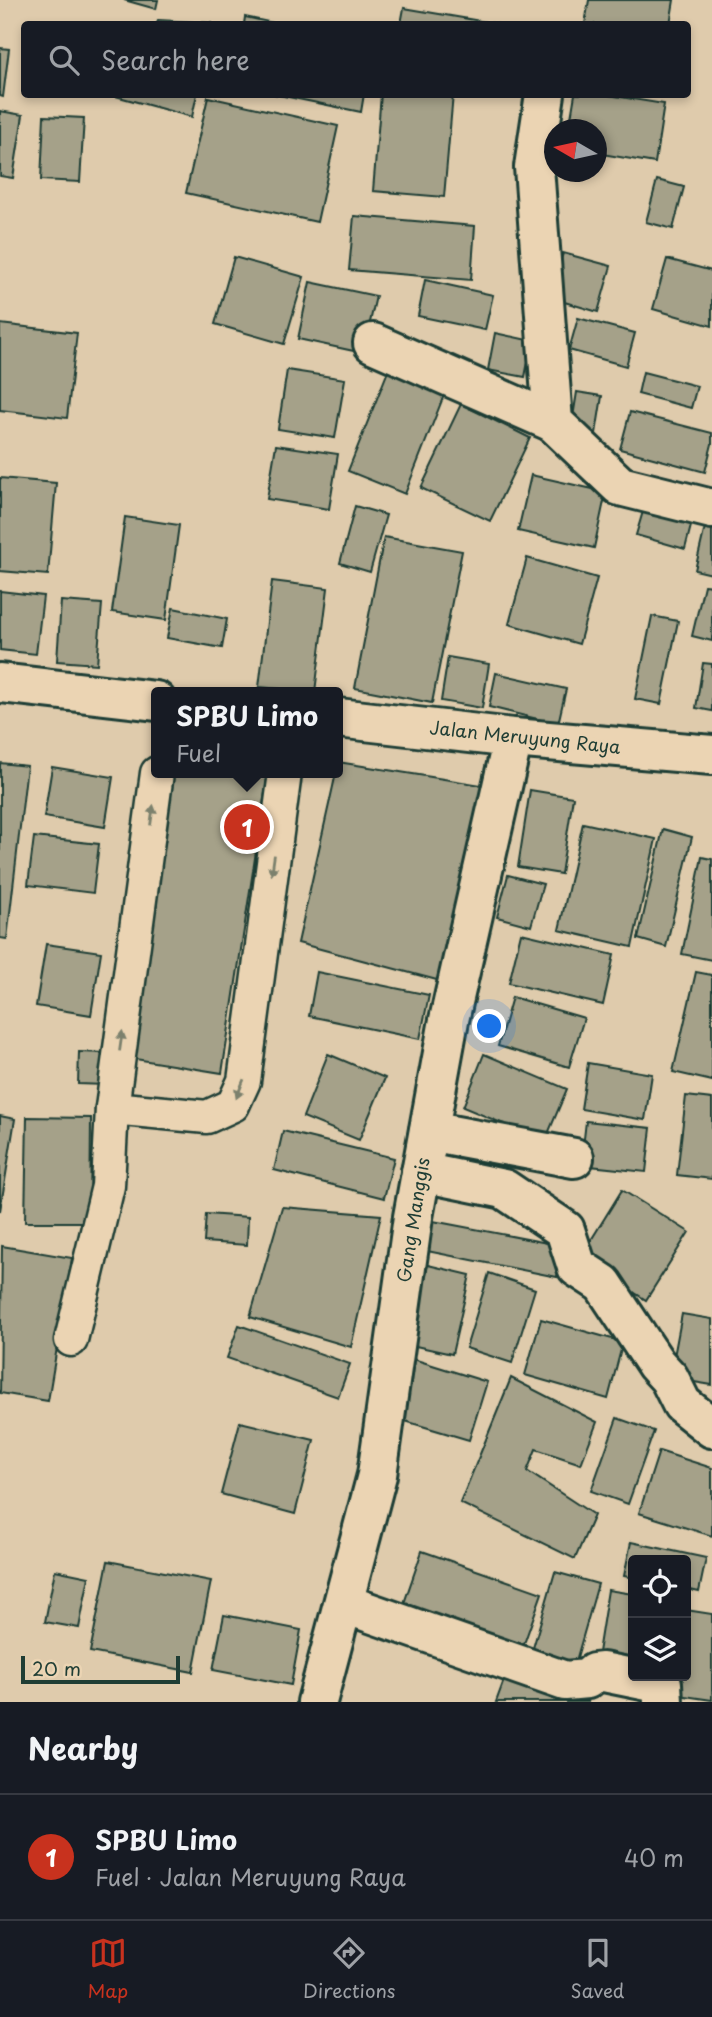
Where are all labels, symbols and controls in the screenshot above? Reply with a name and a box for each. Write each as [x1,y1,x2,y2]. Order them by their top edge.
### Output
search box [21,21,691,98]
text: Search here [101,40,250,79]
icon: search [45,41,83,79]
north arrow [544,119,607,182]
popup [151,687,343,778]
text: SPBU Limo [176,696,318,735]
street label: Jalan Meruyung Raya [428,713,623,760]
text: Fuel [176,735,221,770]
pin: 1 [224,801,270,853]
one-way arrow [146,804,157,826]
one-way arrow [267,854,278,876]
your location [472,1009,506,1043]
one-way arrow [116,1029,127,1051]
one-way arrow [234,1079,245,1100]
street label: Gang Manggis [389,1155,436,1284]
map controls [628,1555,691,1681]
button: locate [628,1555,691,1618]
button: layers [628,1618,691,1681]
scale bar [21,1653,180,1685]
text: 20 m [32,1654,81,1682]
text: Nearby [28,1725,138,1770]
text: SPBU Limo [95,1820,237,1859]
text: 1 [46,1840,57,1875]
text: 40 m [624,1840,684,1875]
text: Fuel · Jalan Meruyung Raya [95,1859,406,1894]
tab: Map [88,1934,128,2004]
tab: Directions [303,1934,396,2004]
tab: Saved [571,1934,624,2004]

